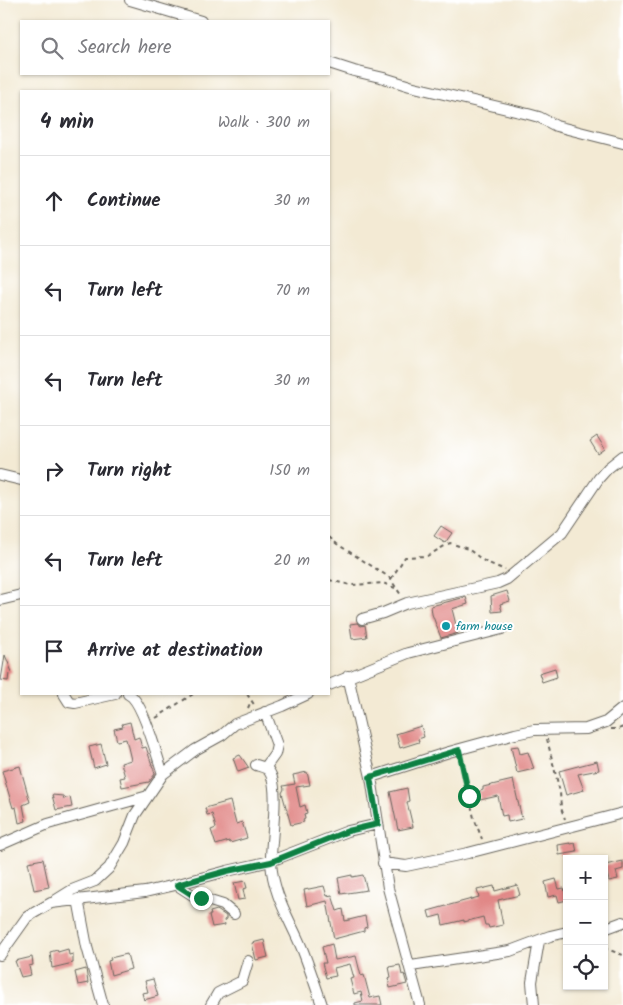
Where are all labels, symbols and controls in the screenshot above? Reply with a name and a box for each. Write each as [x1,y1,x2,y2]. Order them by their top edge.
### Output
search box [20,20,330,75]
text: Search here [78,33,172,63]
icon: search [38,34,66,62]
text: 4 min [40,106,94,139]
text: Walk · 300 m [218,110,310,135]
text: Continue [87,186,160,216]
icon: ahead [40,187,68,215]
text: 30 m [274,188,310,213]
text: Turn left [87,276,162,306]
icon: left [40,277,68,305]
text: 70 m [275,278,310,303]
text: Turn left [87,366,162,396]
icon: left [40,367,68,395]
text: 30 m [274,368,310,393]
text: Turn right [87,456,172,486]
icon: right [40,457,68,485]
text: 150 m [269,458,310,483]
text: Turn left [87,546,162,576]
icon: left [40,547,68,575]
text: 20 m [274,548,310,573]
place label: farm house [456,617,513,636]
marker: farm house [440,620,452,632]
text: Arrive at destination [87,636,263,666]
icon: arrive [40,637,68,665]
route start [458,785,481,808]
map controls [563,855,608,990]
button: + [563,855,608,900]
route end [190,887,213,910]
button: − [563,900,608,945]
button: locate [563,945,608,990]

